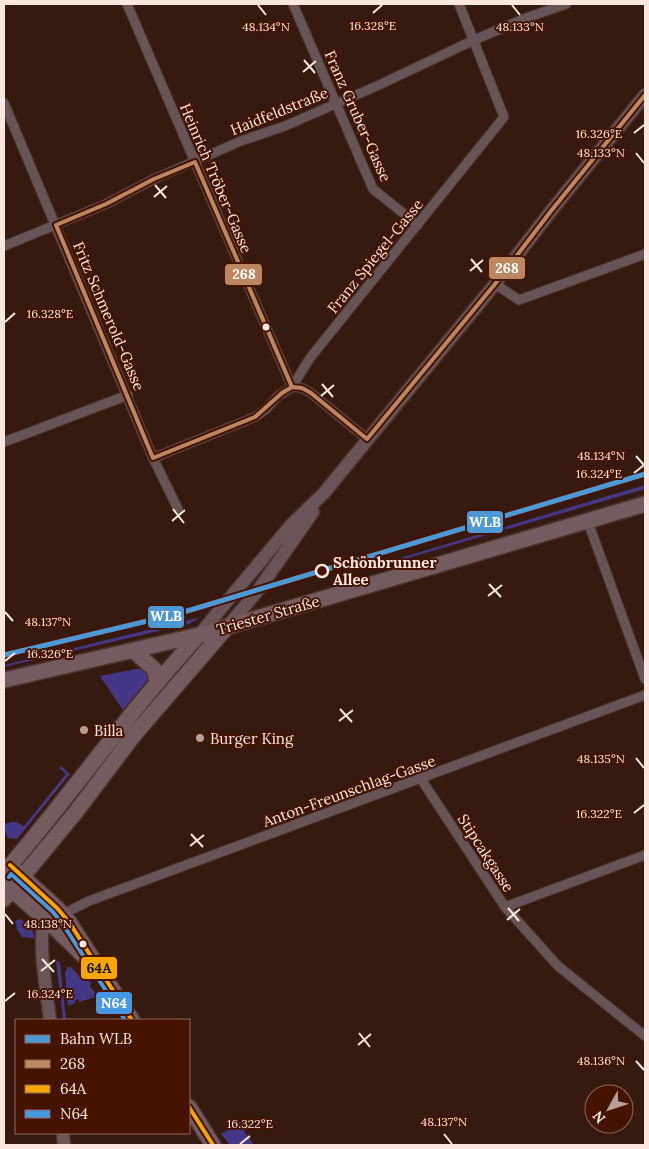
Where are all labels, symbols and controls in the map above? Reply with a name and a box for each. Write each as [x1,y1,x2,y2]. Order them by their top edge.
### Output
text: 16.328°E [350,18,396,33]
text: 48.134°N [242,19,290,34]
text: 48.133°N [496,19,544,34]
street label: Franz Gruber-Gasse [321,47,395,185]
street label: Haidfeldstraße [227,83,331,139]
street label: Heinrich Tröber-Gasse [176,100,256,256]
text: 16.326°E [576,126,622,141]
text: 48.133°N [577,145,625,160]
street label: Franz Spiegel-Gasse [323,195,427,317]
street label: Fritz Schmerold-Gasse [69,239,149,393]
line badge: 268 [488,256,526,280]
text: 268 [495,259,519,277]
line badge: 268 [224,263,263,286]
text: 268 [232,265,256,283]
text: 16.328°E [27,306,73,321]
unlabelled marker [261,322,271,332]
text: 48.134°N [577,448,625,463]
text: 16.324°E [576,466,622,481]
line badge: WLB [466,510,504,534]
text: WLB [469,513,501,531]
place label: Schönbrunner Allee [333,553,437,589]
marker: Schönbrunner Allee [315,564,329,578]
street label: Triester Straße [214,591,322,639]
line badge: WLB [147,605,185,629]
text: WLB [150,607,182,625]
text: 48.137°N [25,614,71,629]
text: 16.326°E [27,646,73,661]
place label: Billa [94,721,124,740]
marker: Billa [78,724,90,736]
place label: Burger King [210,729,294,748]
marker: Burger King [194,732,206,744]
street label: Anton-Freunschlag-Gasse [259,751,438,831]
text: 48.135°N [577,751,625,766]
text: 16.322°E [576,806,622,821]
street label: Stipcakgasse [454,810,518,896]
text: 48.138°N [24,916,72,931]
unlabelled marker [78,939,88,949]
line badge: 64A [80,956,118,980]
text: 64A [86,959,112,977]
text: 16.324°E [27,986,73,1001]
line badge: N64 [95,991,133,1015]
text: N64 [101,994,128,1012]
legend [15,1019,190,1134]
text: Bahn WLB [60,1029,132,1048]
text: 48.136°N [577,1053,625,1068]
text: 268 [60,1054,85,1073]
text: 64A [60,1079,87,1098]
north arrow [584,1084,634,1134]
text: N64 [60,1104,88,1123]
text: N [589,1107,609,1127]
text: 48.137°N [421,1114,467,1129]
text: 16.322°E [227,1116,273,1131]

